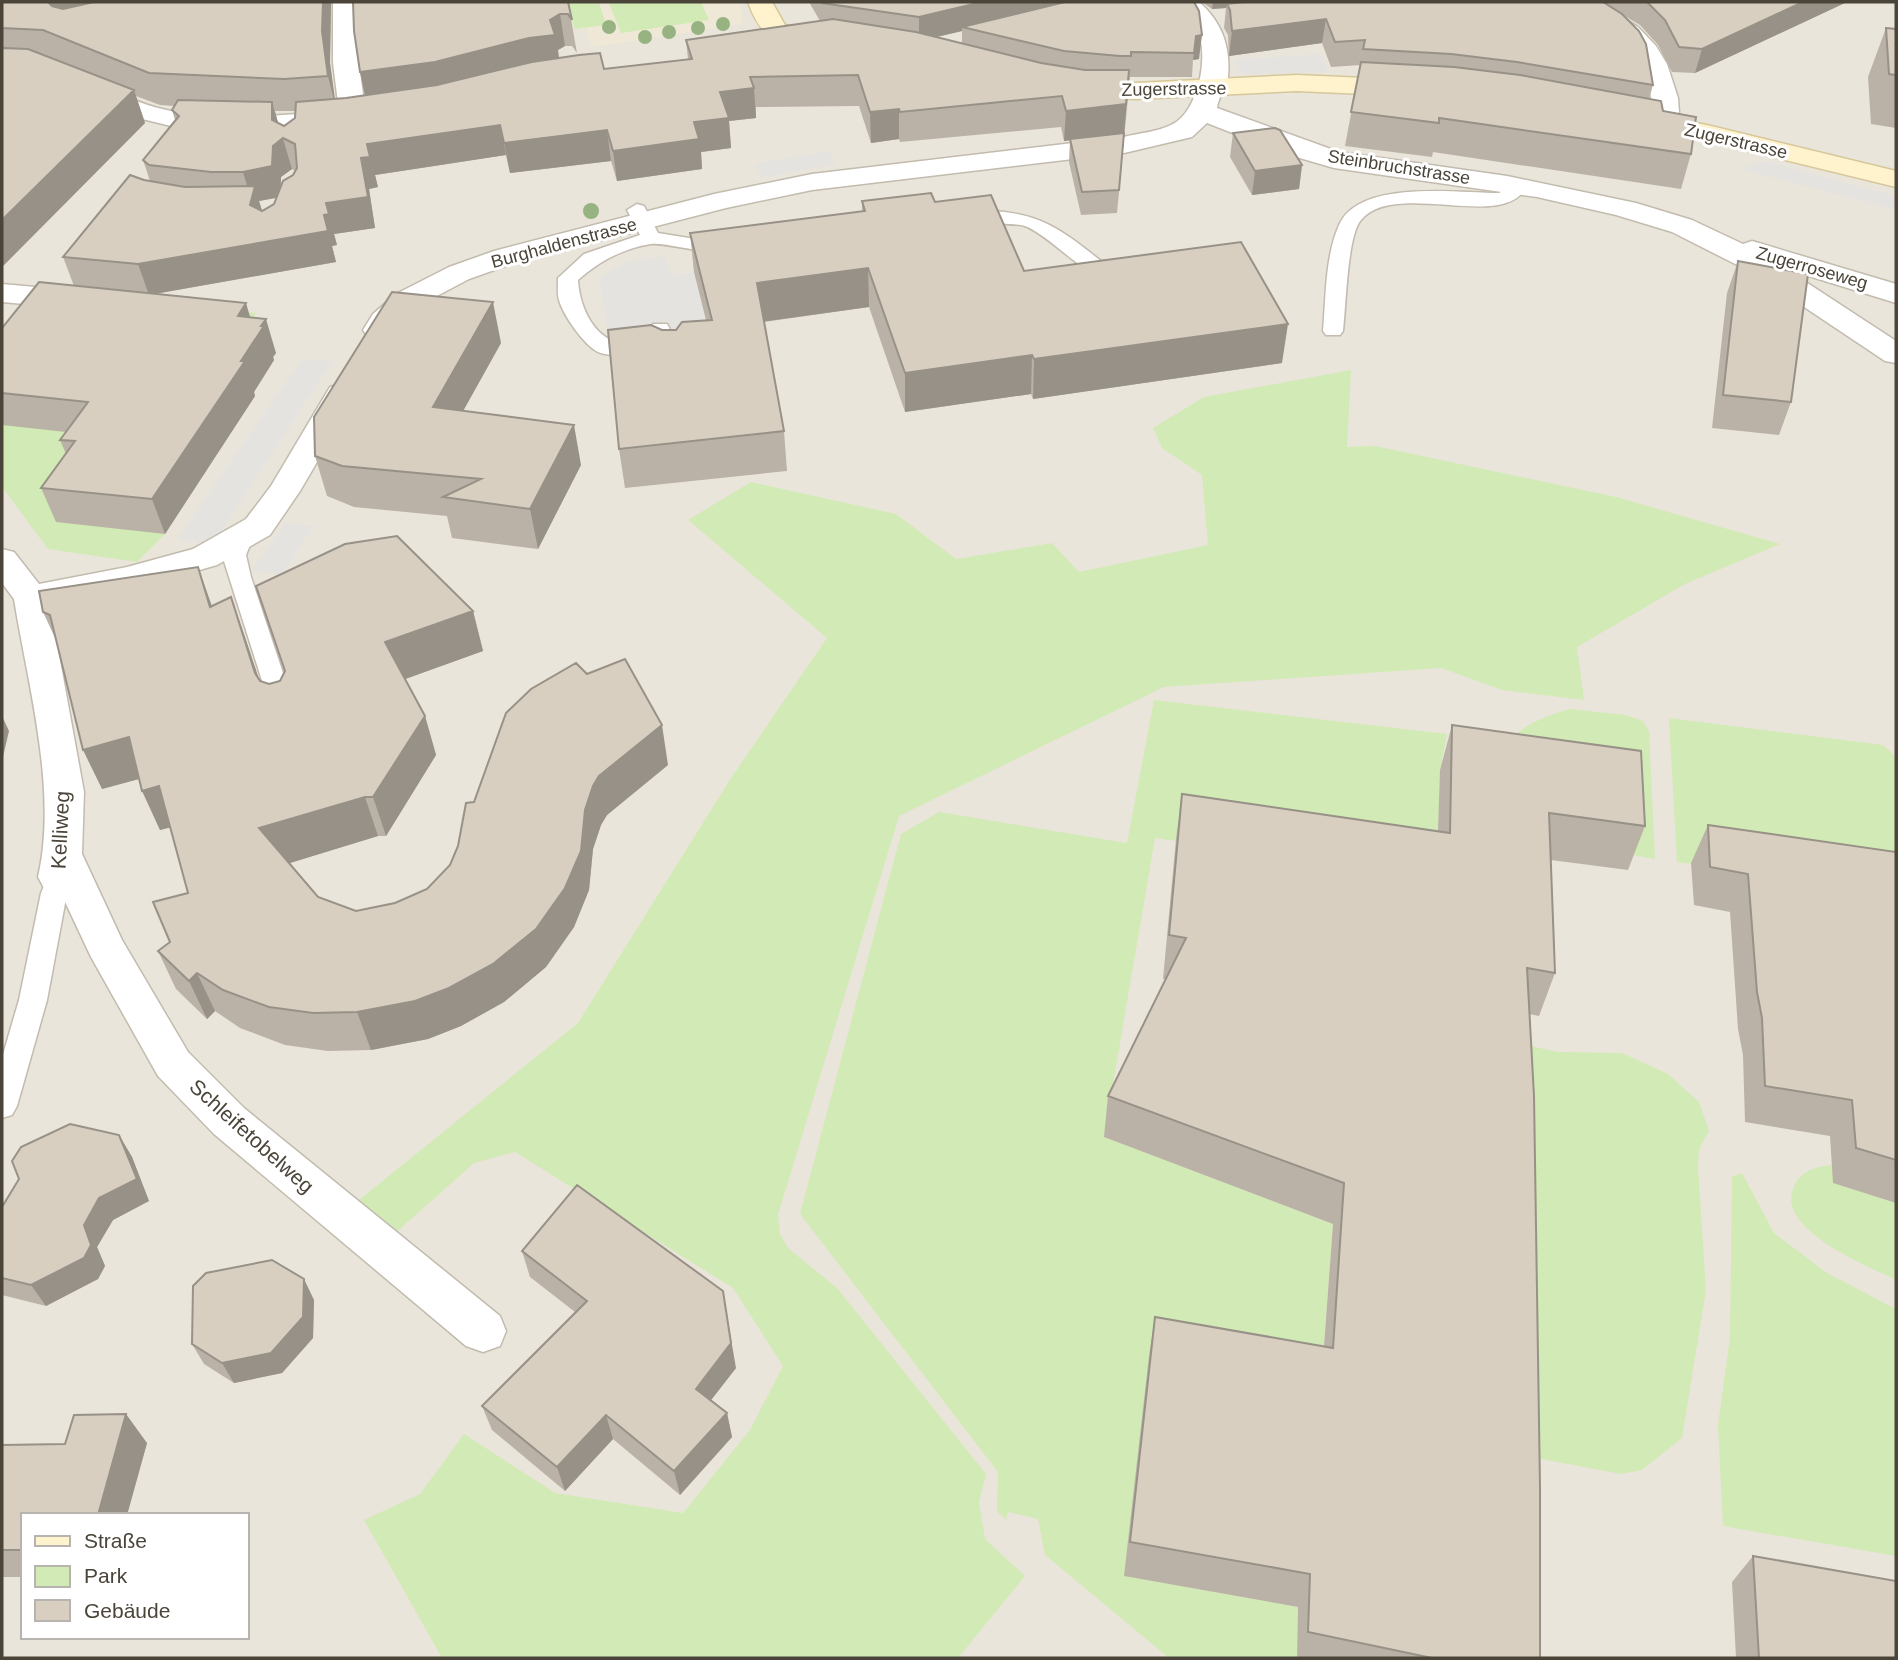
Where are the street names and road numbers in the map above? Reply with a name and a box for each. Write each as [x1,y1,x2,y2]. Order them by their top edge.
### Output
street label: Zugerstrasse [1121,78,1227,100]
street label: Zugerstrasse [1683,119,1789,163]
street label: Steinbruchstrasse [1326,146,1472,188]
street label: Burghaldenstrasse [489,214,639,272]
street label: Zugerroseweg [1754,243,1870,293]
street label: Kelliweg [46,790,74,870]
street label: Schleifetobelweg [185,1074,319,1198]

